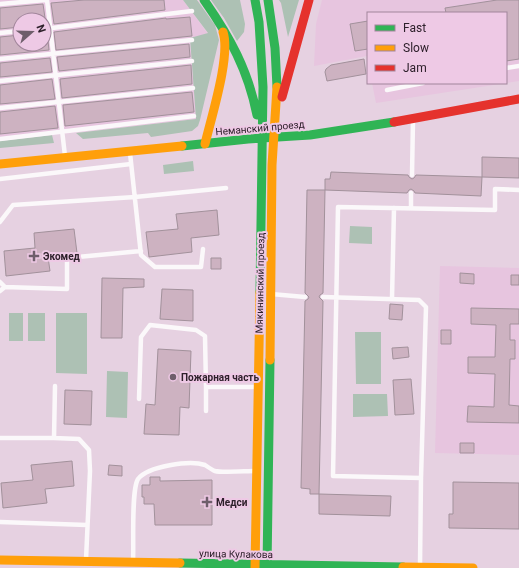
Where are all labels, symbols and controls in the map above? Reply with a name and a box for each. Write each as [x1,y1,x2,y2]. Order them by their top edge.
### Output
north arrow [12,12,52,52]
legend [367,12,507,84]
text: Fast [403,21,426,35]
text: N [33,23,48,35]
text: Slow [403,41,429,55]
text: Jam [403,61,427,75]
street label: Неманский проезд [215,119,305,137]
street label: Мякининский проезд [254,232,266,334]
marker: Экомед [28,250,40,262]
place label: Экомед [43,251,81,262]
marker: Пожарная часть [168,372,178,382]
place label: Пожарная часть [181,372,259,383]
marker: Медси [201,496,213,508]
place label: Медси [216,497,248,508]
street label: улица Кулакова [199,548,273,560]

